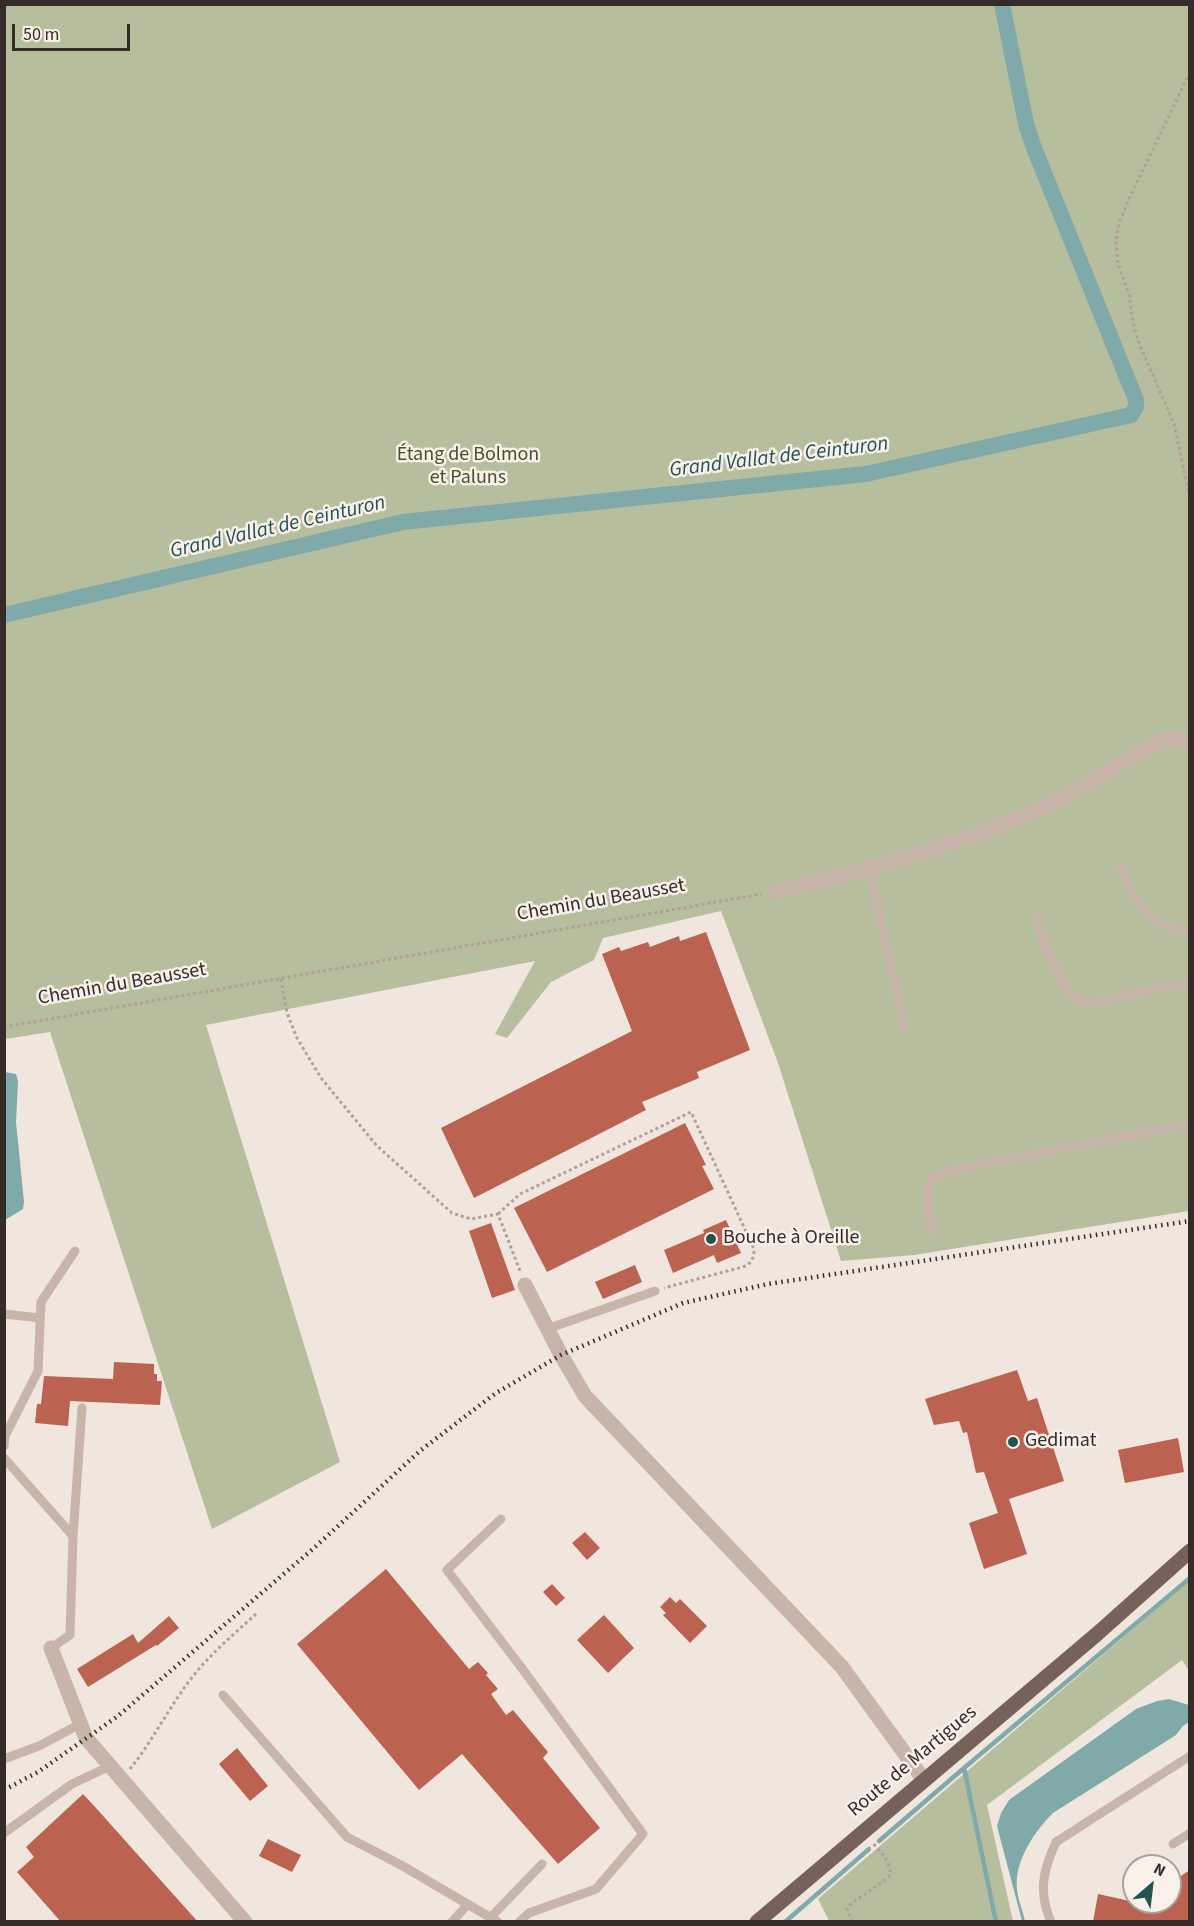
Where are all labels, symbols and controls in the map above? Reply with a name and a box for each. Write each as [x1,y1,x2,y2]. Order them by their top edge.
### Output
scale bar [15,12,134,50]
text: 50 m [23,22,59,47]
water label: Grand Vallat de Ceinturon [668,432,890,484]
park label: Étang de Bolmon et Paluns [397,444,539,491]
water label: Grand Vallat de Ceinturon [168,491,388,565]
street label: Chemin du Beausset [515,874,687,928]
street label: Chemin du Beausset [36,958,208,1012]
place label: Bouche à Oreille [723,1227,859,1251]
marker: Bouche à Oreille [704,1232,718,1246]
place label: Gedimat [1025,1430,1096,1454]
marker: Gedimat [1006,1435,1020,1449]
street label: Route de Martigues [844,1701,982,1823]
north arrow [1122,1854,1182,1914]
text: N [1150,1858,1169,1882]

